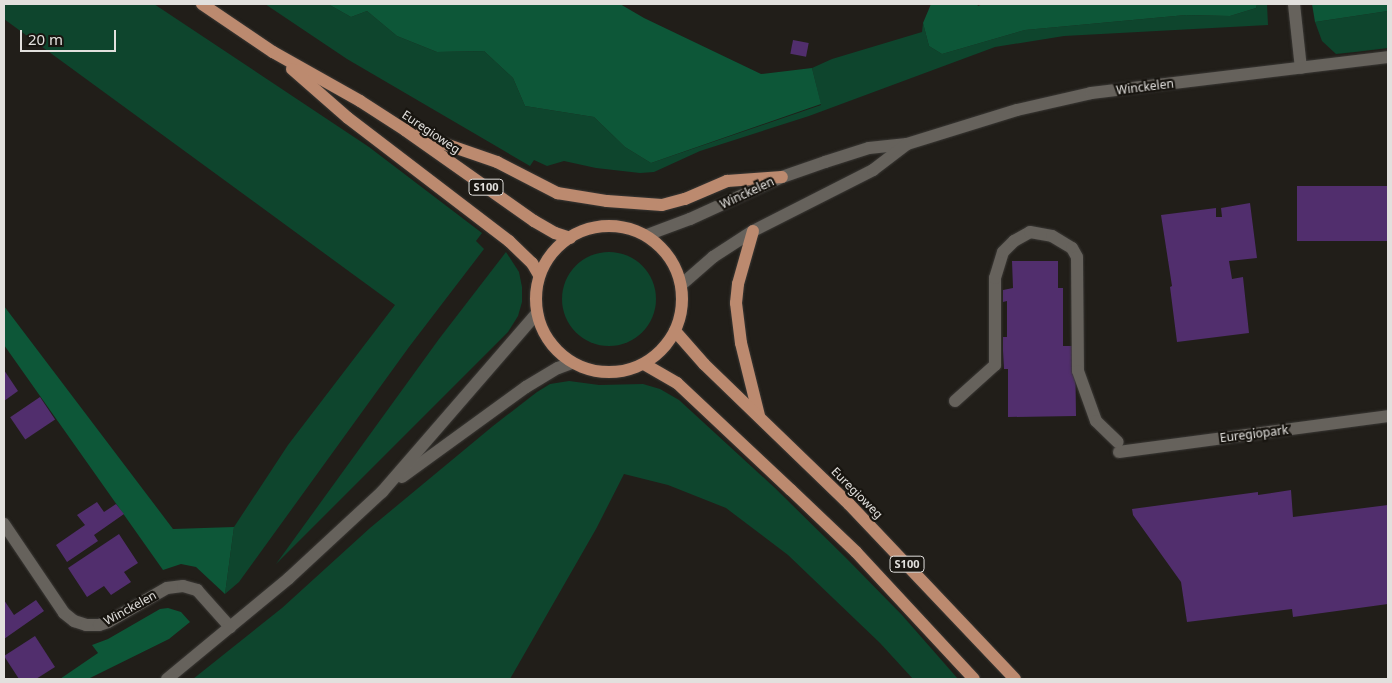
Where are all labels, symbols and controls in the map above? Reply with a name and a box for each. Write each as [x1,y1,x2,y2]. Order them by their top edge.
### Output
scale bar [22,20,119,52]
text: 20 m [28,29,63,49]
street label: Winckelen [1115,76,1175,98]
street label: Euregioweg [399,107,463,157]
street label: Winckelen [718,174,776,212]
road number: S100 [468,178,504,196]
street label: Euregiopark [1219,423,1289,445]
street label: Euregioweg [828,464,886,522]
road number: S100 [890,556,924,572]
street label: Winckelen [101,588,159,628]

